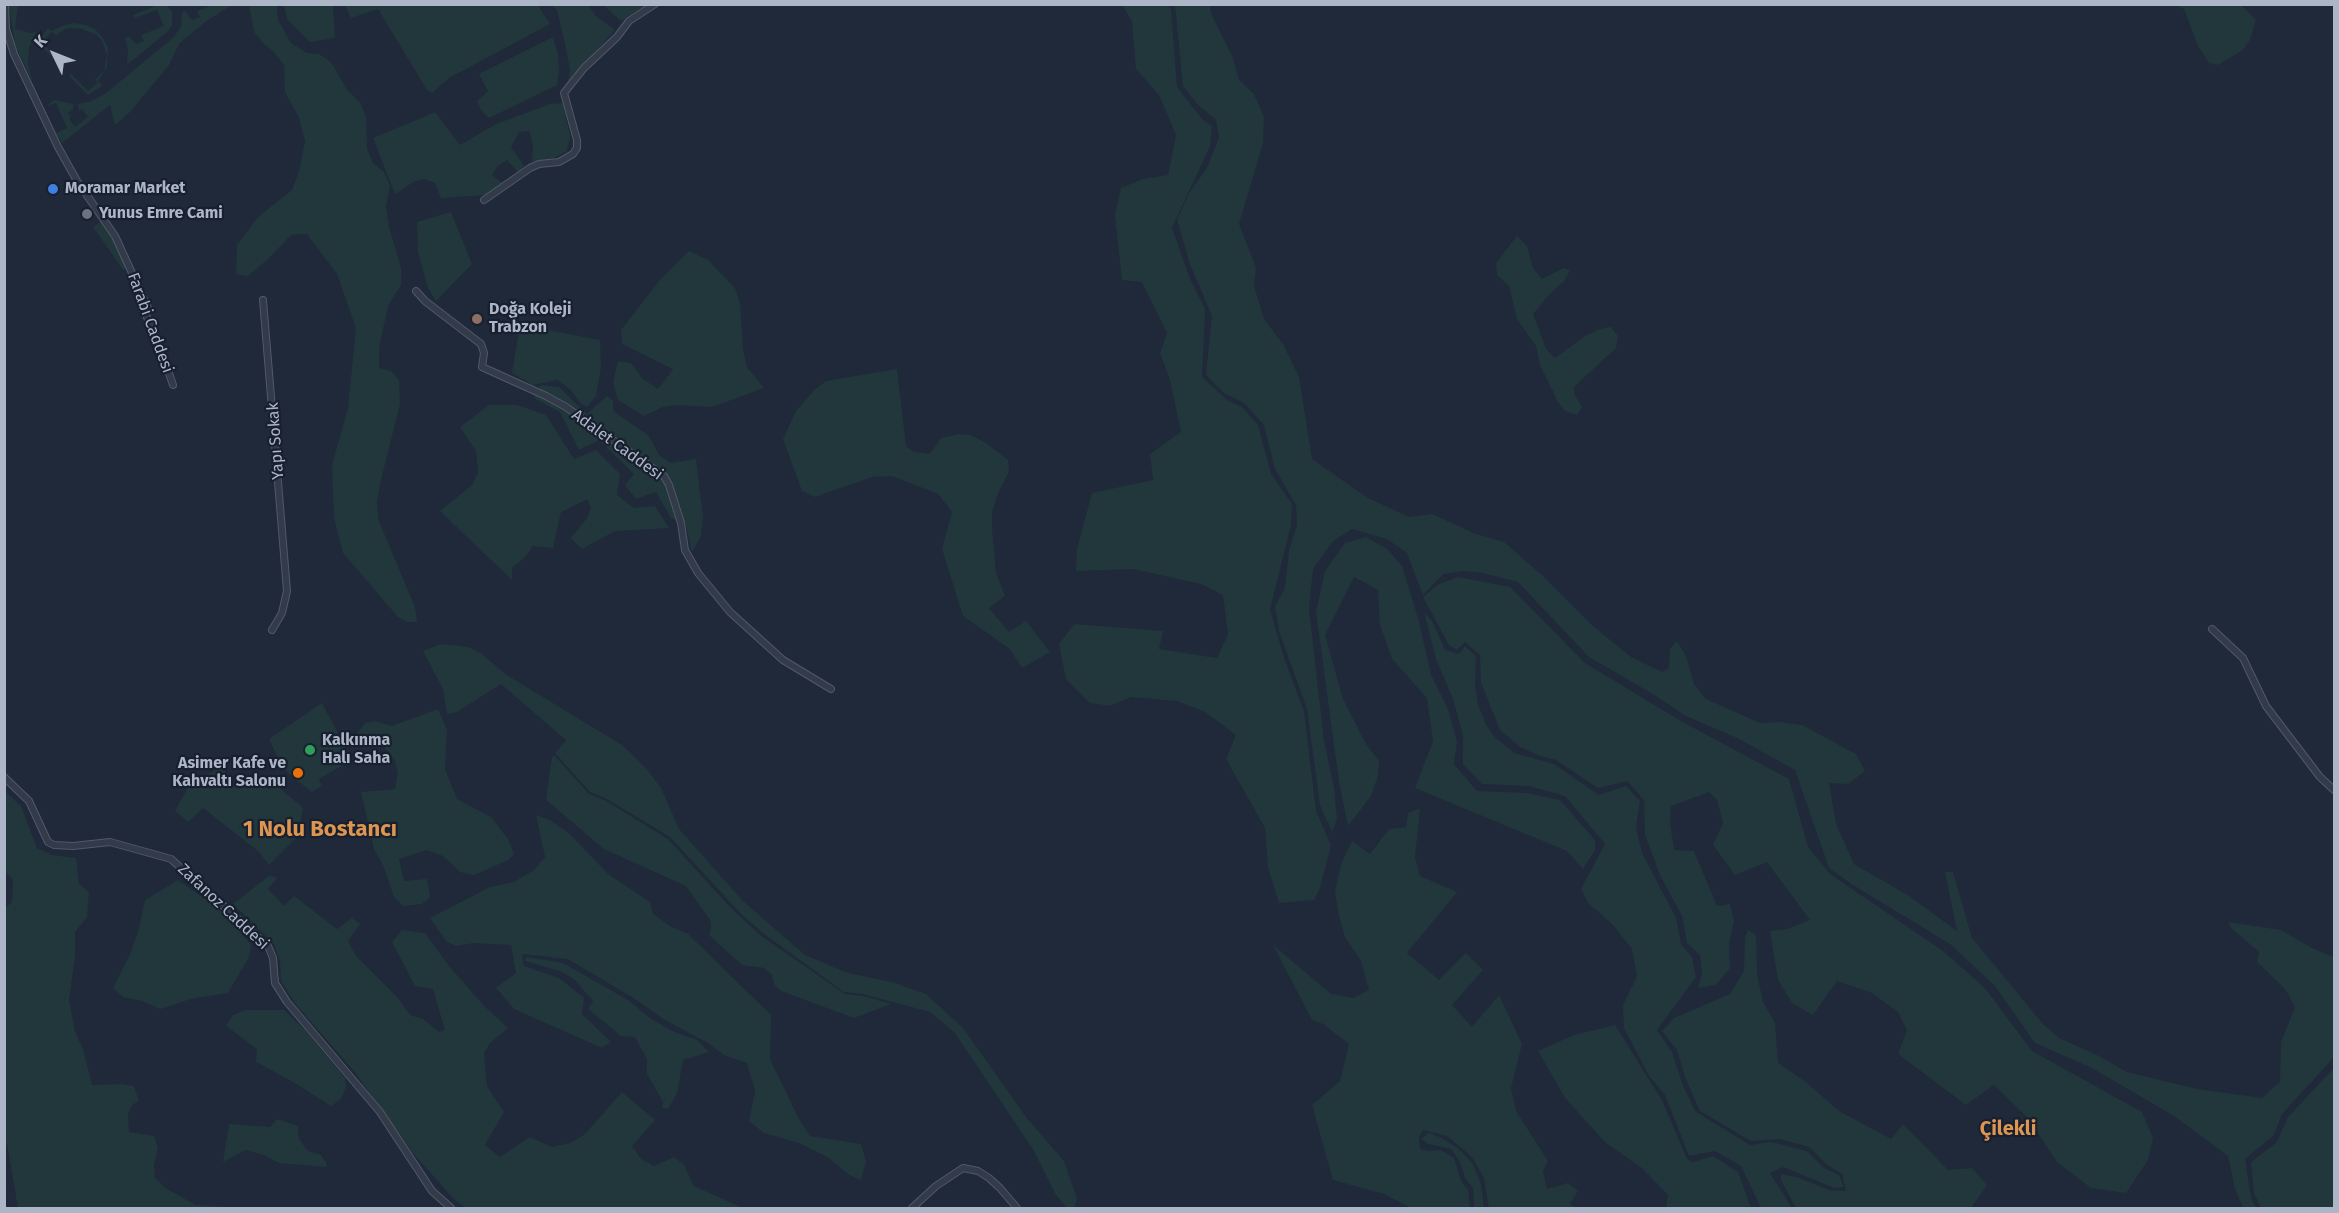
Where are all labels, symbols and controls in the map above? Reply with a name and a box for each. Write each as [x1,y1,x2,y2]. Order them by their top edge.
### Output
north arrow [24,24,84,84]
text: K [30,31,51,52]
place label: Moramar Market [65,179,185,199]
marker: Moramar Market [46,182,60,196]
place label: Yunus Emre Cami [99,204,223,224]
marker: Yunus Emre Cami [80,207,94,221]
street label: Farabi Caddesi [123,270,177,376]
place label: Doğa Koleji Trabzon [489,300,571,338]
marker: Doğa Koleji Trabzon [470,312,484,326]
street label: Yapı Sokak [264,402,288,480]
street label: Adalet Caddesi [568,406,666,484]
place label: Kalkınma Halı Saha [322,731,390,769]
marker: Kalkınma Halı Saha [303,743,317,757]
place label: Asimer Kafe ve Kahvaltı Salonu [172,754,286,792]
marker: Asimer Kafe ve Kahvaltı Salonu [291,766,305,780]
district label: 1 Nolu Bostancı [243,817,397,843]
street label: Zafanoz Caddesi [173,860,273,954]
district label: Çilekli [1980,1117,2036,1141]

